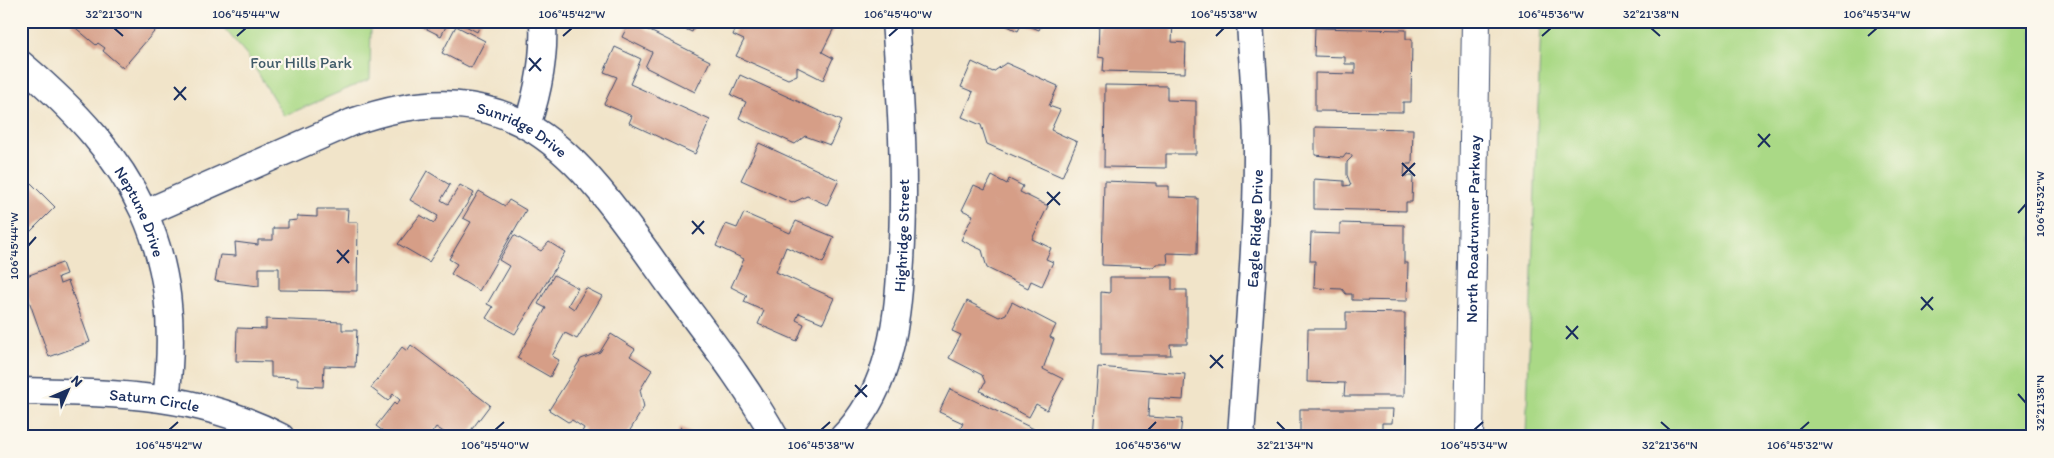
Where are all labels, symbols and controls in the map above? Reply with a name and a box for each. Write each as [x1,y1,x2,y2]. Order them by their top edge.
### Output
text: 32°21'30"N [86,7,142,21]
text: 106°45'44"W [212,7,280,21]
text: 106°45'42"W [539,7,605,21]
text: 106°45'40"W [864,7,932,21]
text: 106°45'38"W [1191,7,1257,21]
text: 106°45'36"W [1518,7,1584,21]
text: 32°21'38"N [1623,7,1679,21]
text: 106°45'34"W [1844,7,1911,21]
park label: Four Hills Park [250,53,352,72]
street label: Sunridge Drive [475,98,571,161]
street label: North Roadrunner Parkway [1462,135,1484,323]
street label: Neptune Drive [110,163,168,259]
street label: Eagle Ridge Drive [1243,169,1267,288]
text: 106°45'32"W [2033,171,2047,237]
street label: Highridge Street [890,179,913,293]
text: 106°45'44"W [7,212,21,280]
north arrow [42,366,92,416]
text: N [67,372,86,391]
text: 32°21'38"N [2033,375,2047,431]
street label: Saturn Circle [109,385,201,416]
text: 106°45'42"W [136,438,202,452]
text: 106°45'40"W [461,438,529,452]
text: 106°45'38"W [788,438,854,452]
text: 106°45'36"W [1115,438,1181,452]
text: 32°21'34"N [1257,438,1313,452]
text: 106°45'34"W [1441,438,1508,452]
text: 32°21'36"N [1642,438,1698,452]
text: 106°45'32"W [1767,438,1833,452]

